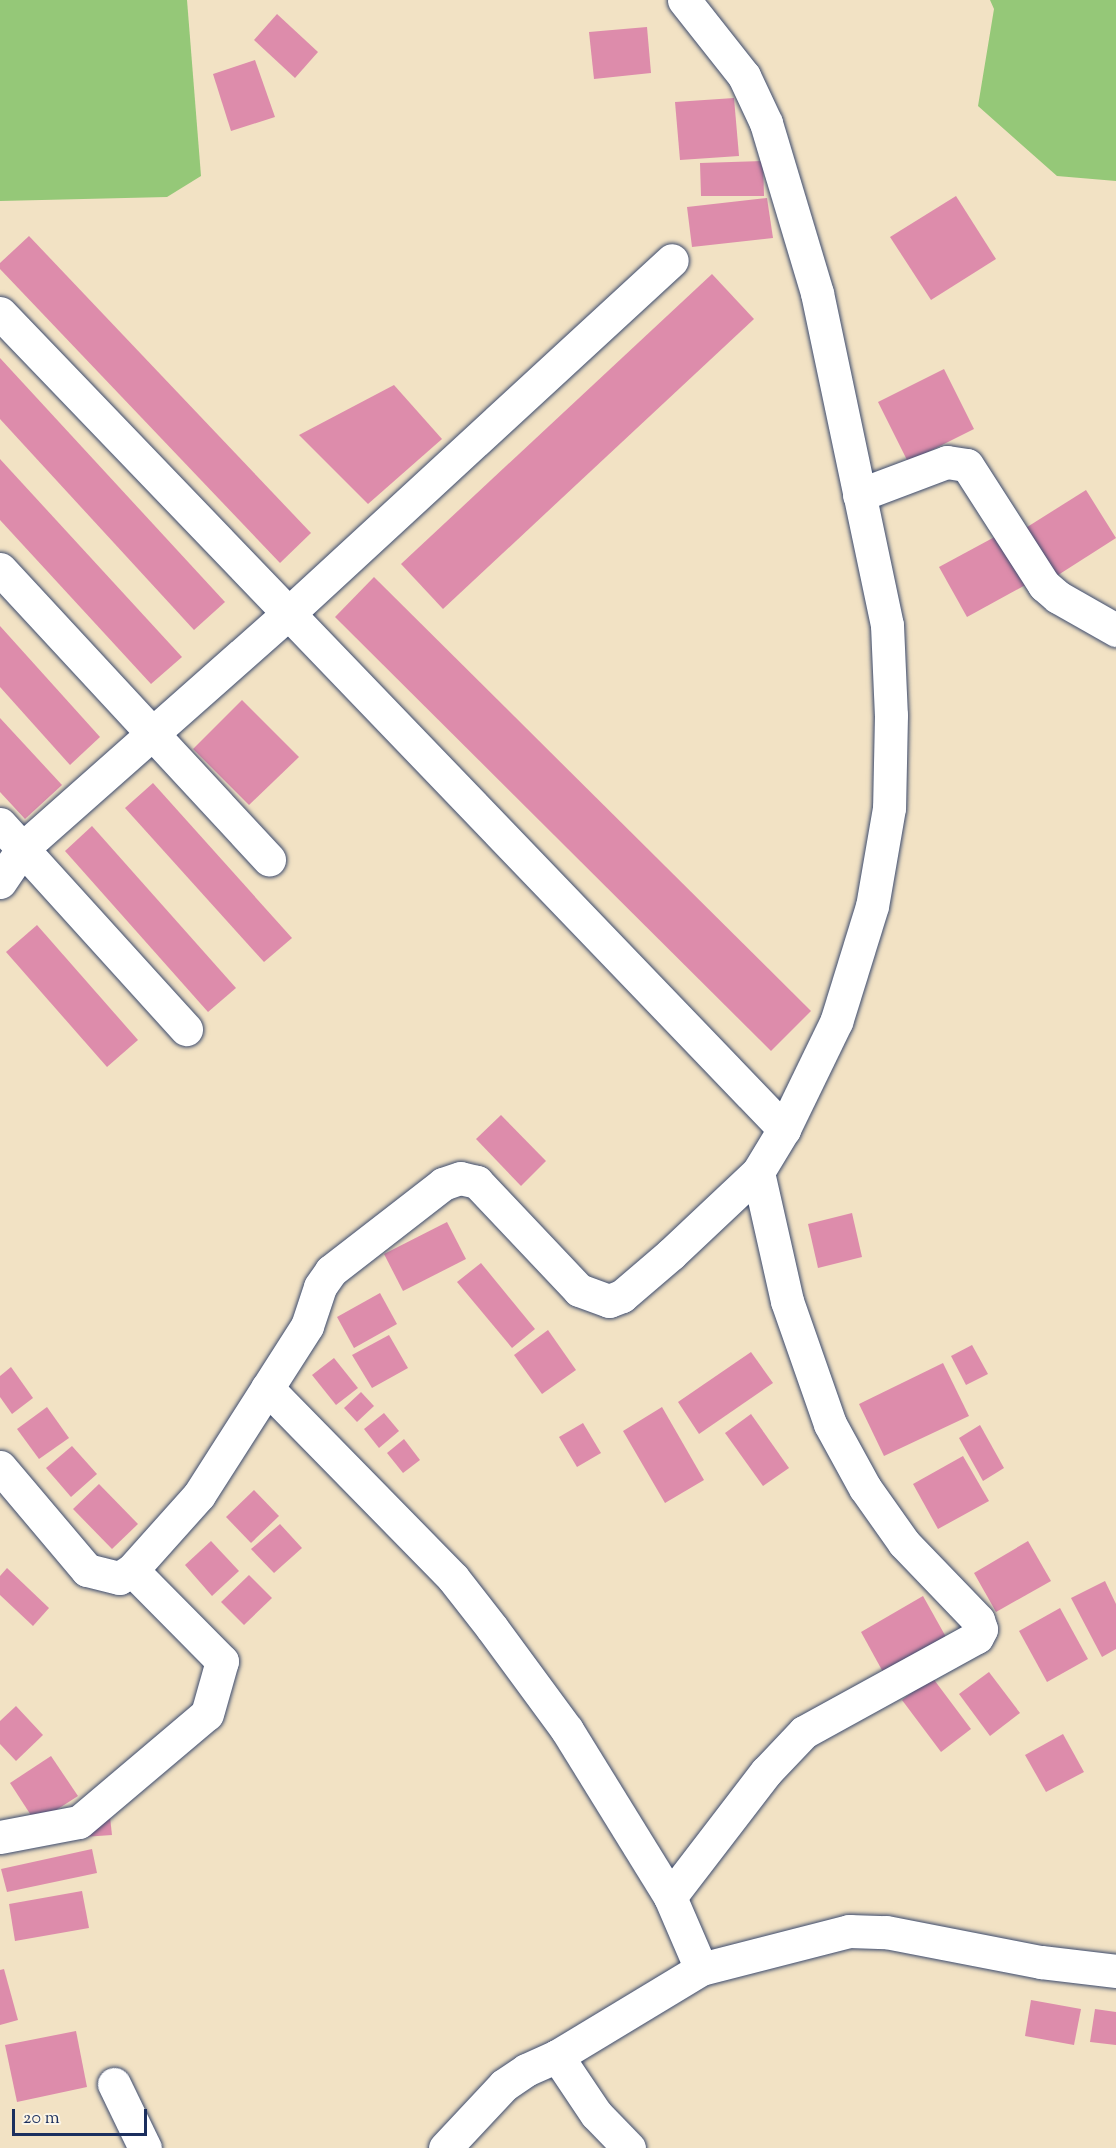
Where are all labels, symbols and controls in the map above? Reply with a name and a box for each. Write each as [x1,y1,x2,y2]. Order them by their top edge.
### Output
scale bar [15,2097,150,2135]
text: 20 m [23,2106,60,2132]

